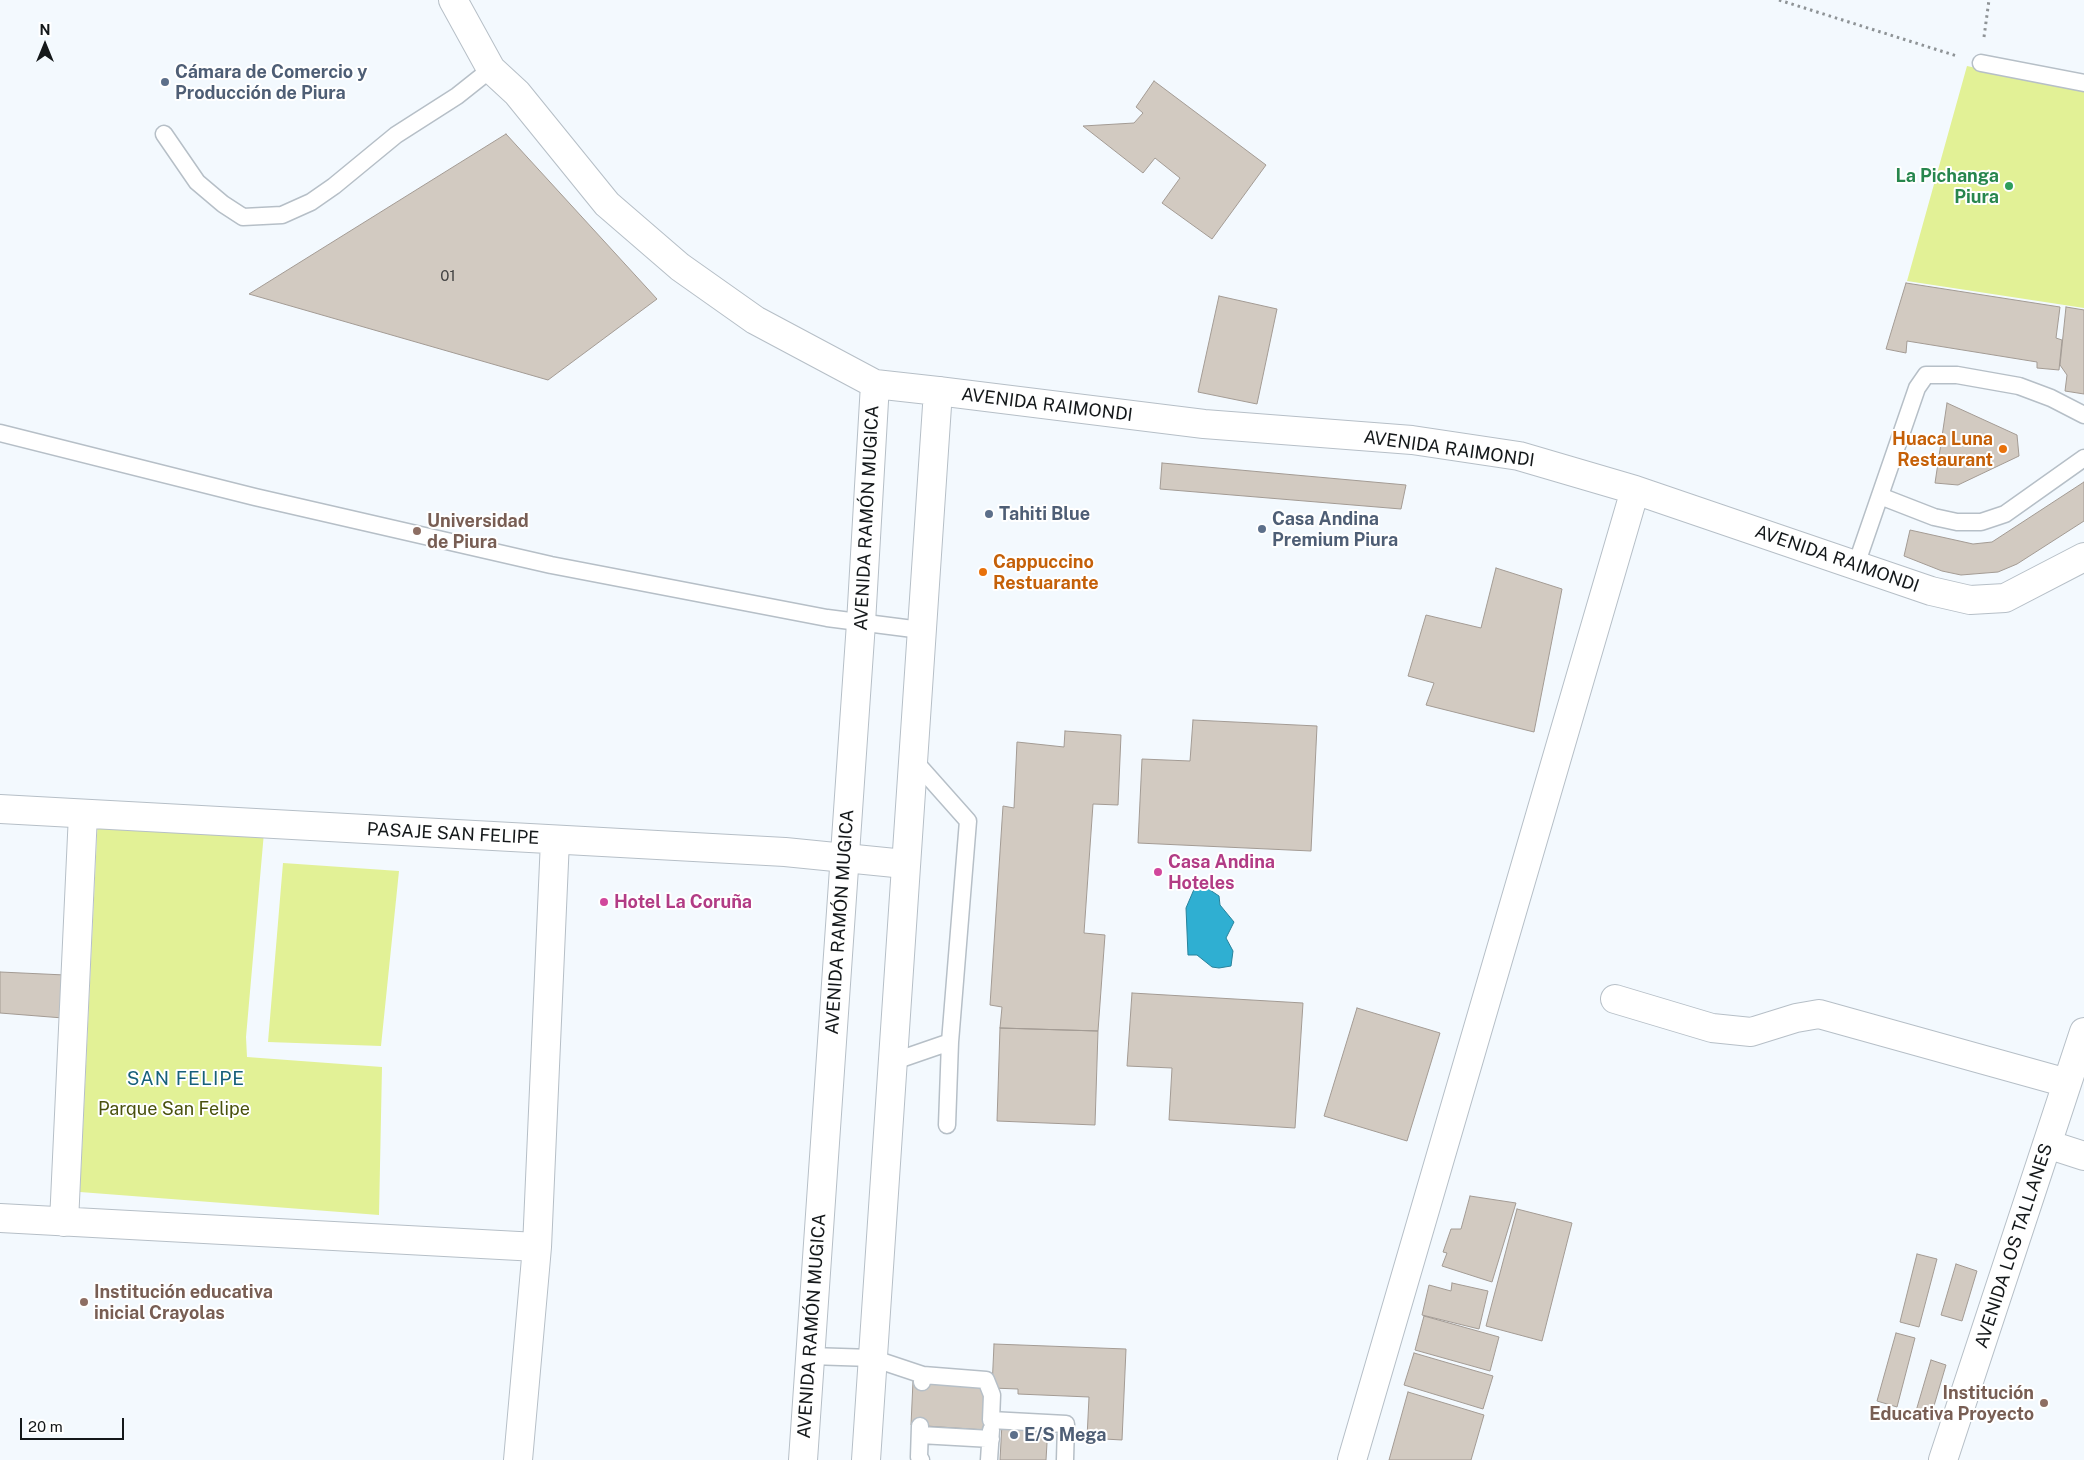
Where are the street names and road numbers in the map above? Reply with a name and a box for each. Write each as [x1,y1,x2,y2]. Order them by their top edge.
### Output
street label: AVENIDA RAIMONDI [960,384,1134,426]
street label: AVENIDA RAMÓN MUGICA [850,405,884,631]
street label: AVENIDA RAIMONDI [1362,426,1536,472]
street label: AVENIDA RAIMONDI [1752,521,1922,597]
street label: AVENIDA RAMÓN MUGICA [821,809,859,1035]
street label: PASAJE SAN FELIPE [366,819,540,849]
street label: AVENIDA LOS TALLANES [1971,1141,2057,1351]
street label: AVENIDA RAMÓN MUGICA [793,1213,831,1439]

